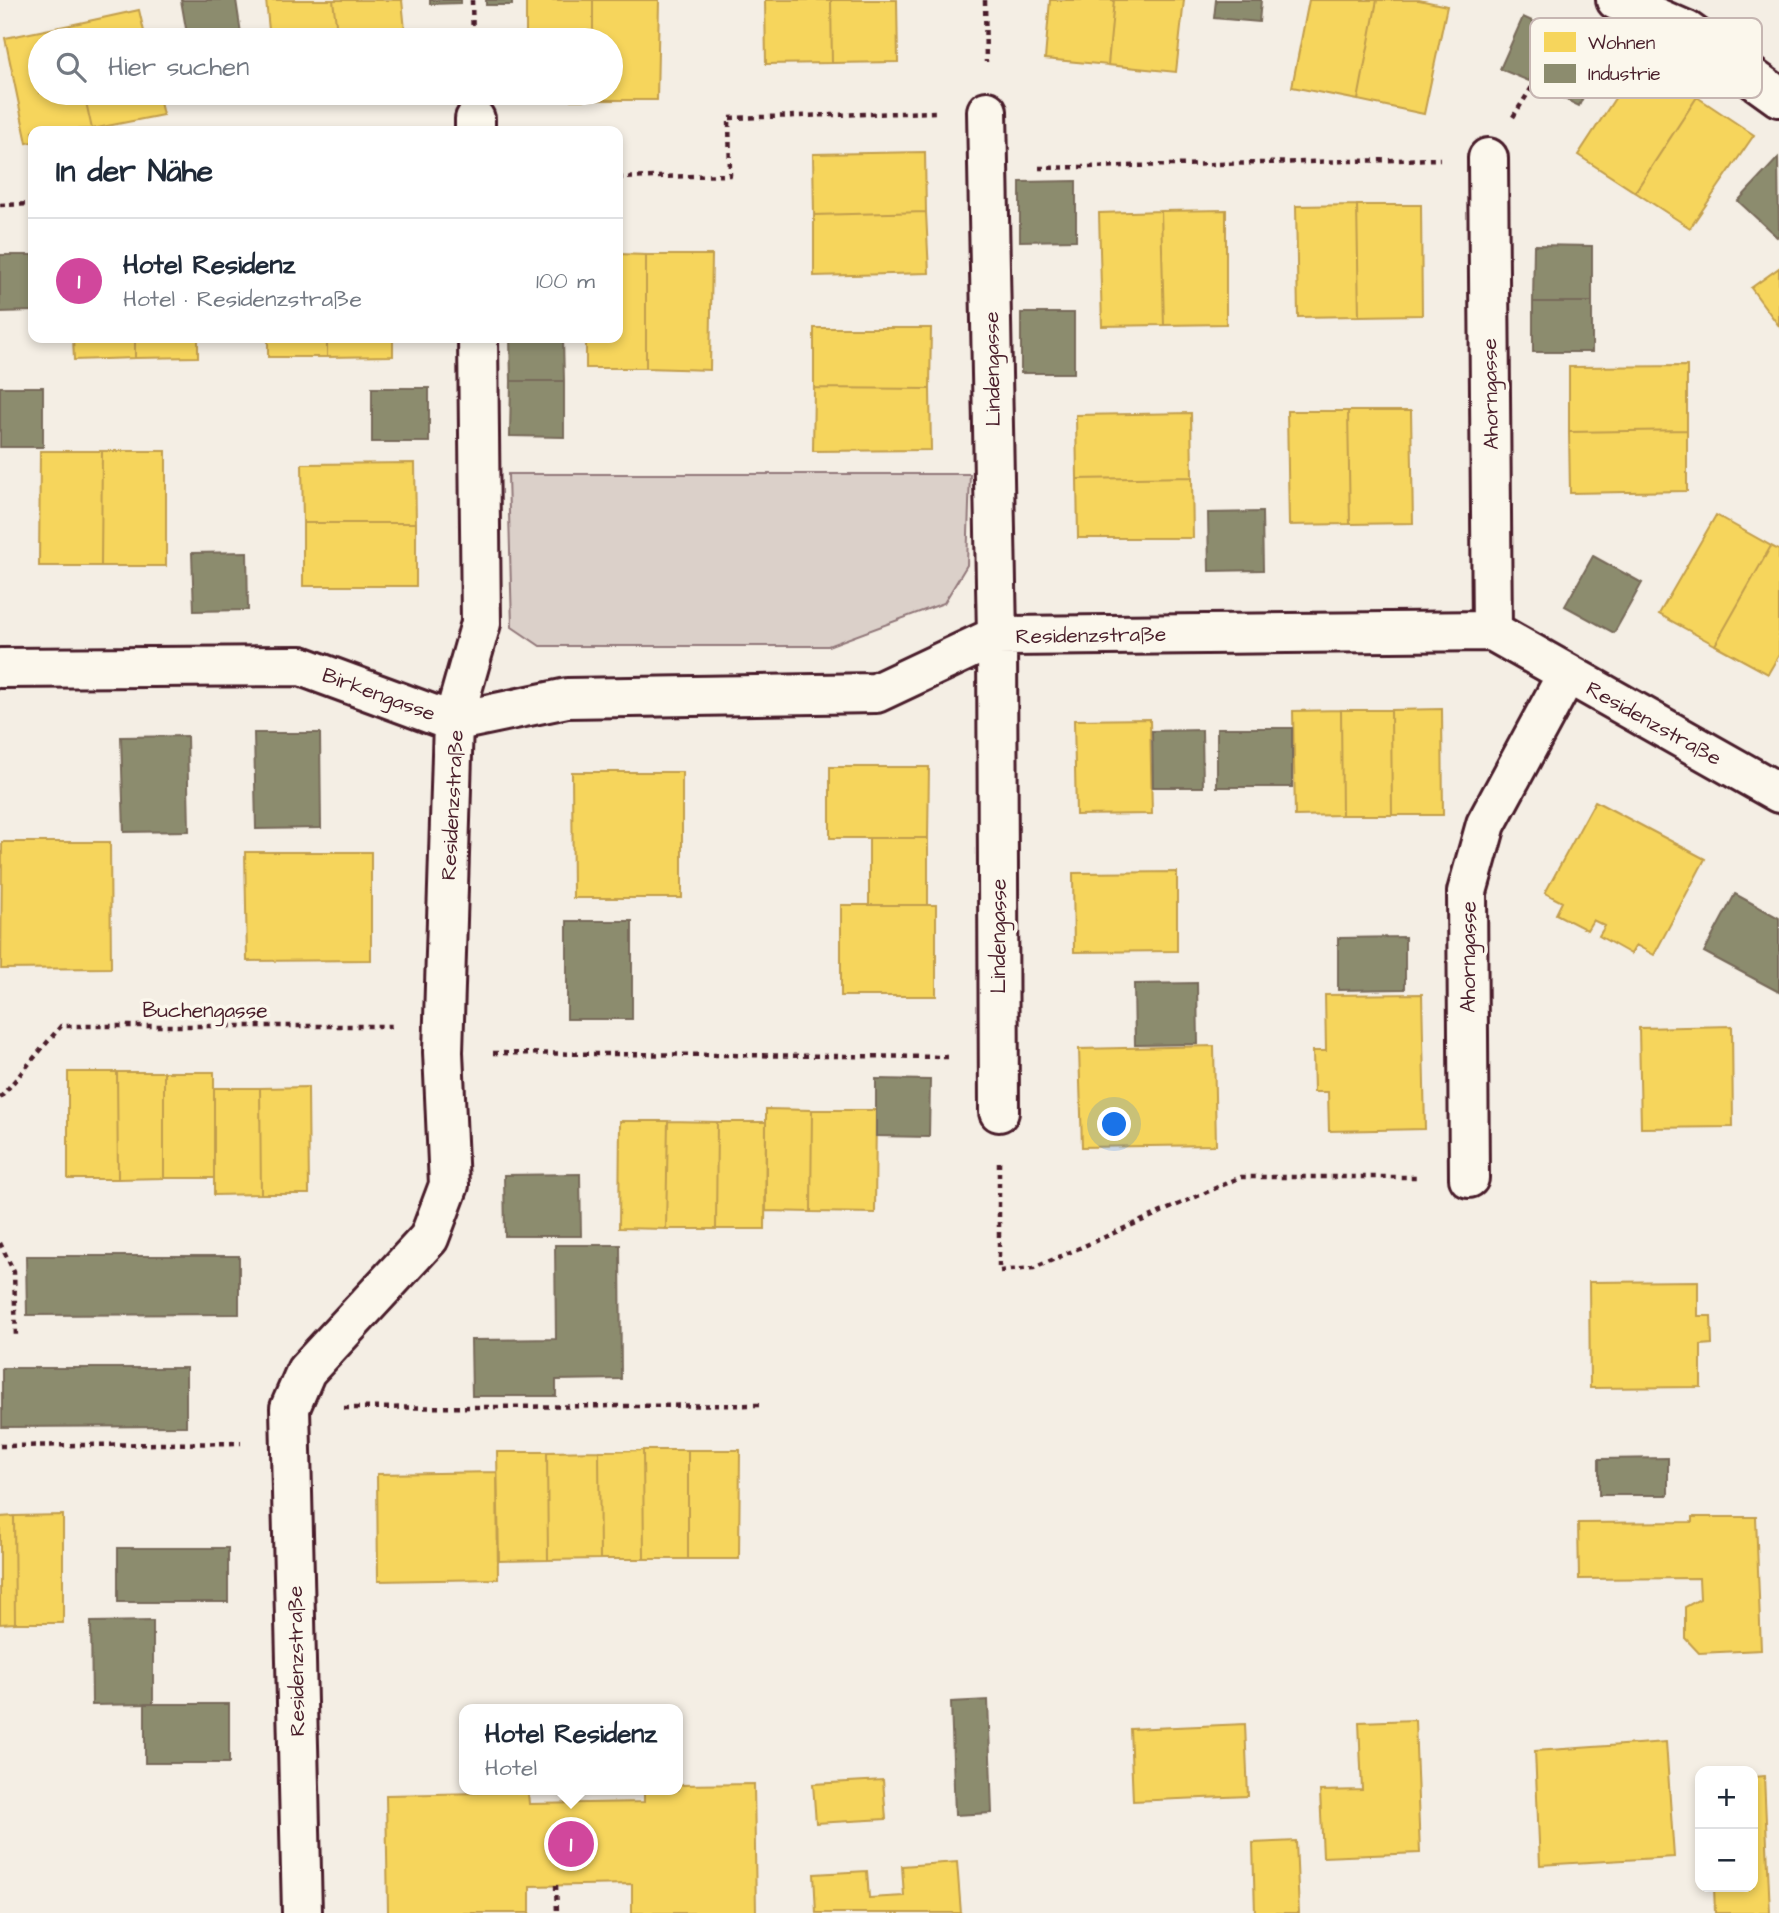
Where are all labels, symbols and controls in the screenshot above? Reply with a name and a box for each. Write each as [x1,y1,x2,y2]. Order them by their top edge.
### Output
legend [1530,18,1762,98]
search box [28,28,623,105]
text: Wohnen [1588,30,1655,57]
icon: search [52,48,90,86]
text: Hier suchen [108,49,249,85]
text: Industrie [1588,61,1661,88]
text: In der Nähe [56,151,213,193]
text: Hotel Residenz [123,247,295,283]
text: 1 [78,265,80,297]
text: 100 m [536,265,595,297]
text: Hotel · Residenzstraße [123,283,362,315]
street label: Lindengasse [977,311,1010,427]
street label: Ahorngasse [1475,338,1508,450]
street label: Residenzstraße [1015,620,1167,651]
street label: Birkengasse [318,661,439,730]
street label: Residenzstraße [1581,674,1727,773]
street label: Residenzstraße [434,729,471,881]
street label: Lindengasse [984,879,1015,993]
street label: Ahorngasse [1454,901,1485,1013]
street label: Buchengasse [142,996,268,1027]
your location [1097,1107,1131,1141]
street label: Residenzstraße [281,1585,312,1737]
popup [459,1704,683,1795]
text: Hotel Residenz [485,1716,657,1752]
text: Hotel [485,1752,537,1784]
map controls [1695,1766,1758,1892]
button: + [1695,1766,1758,1829]
pin: 1 [548,1818,594,1870]
button: − [1695,1829,1758,1892]

